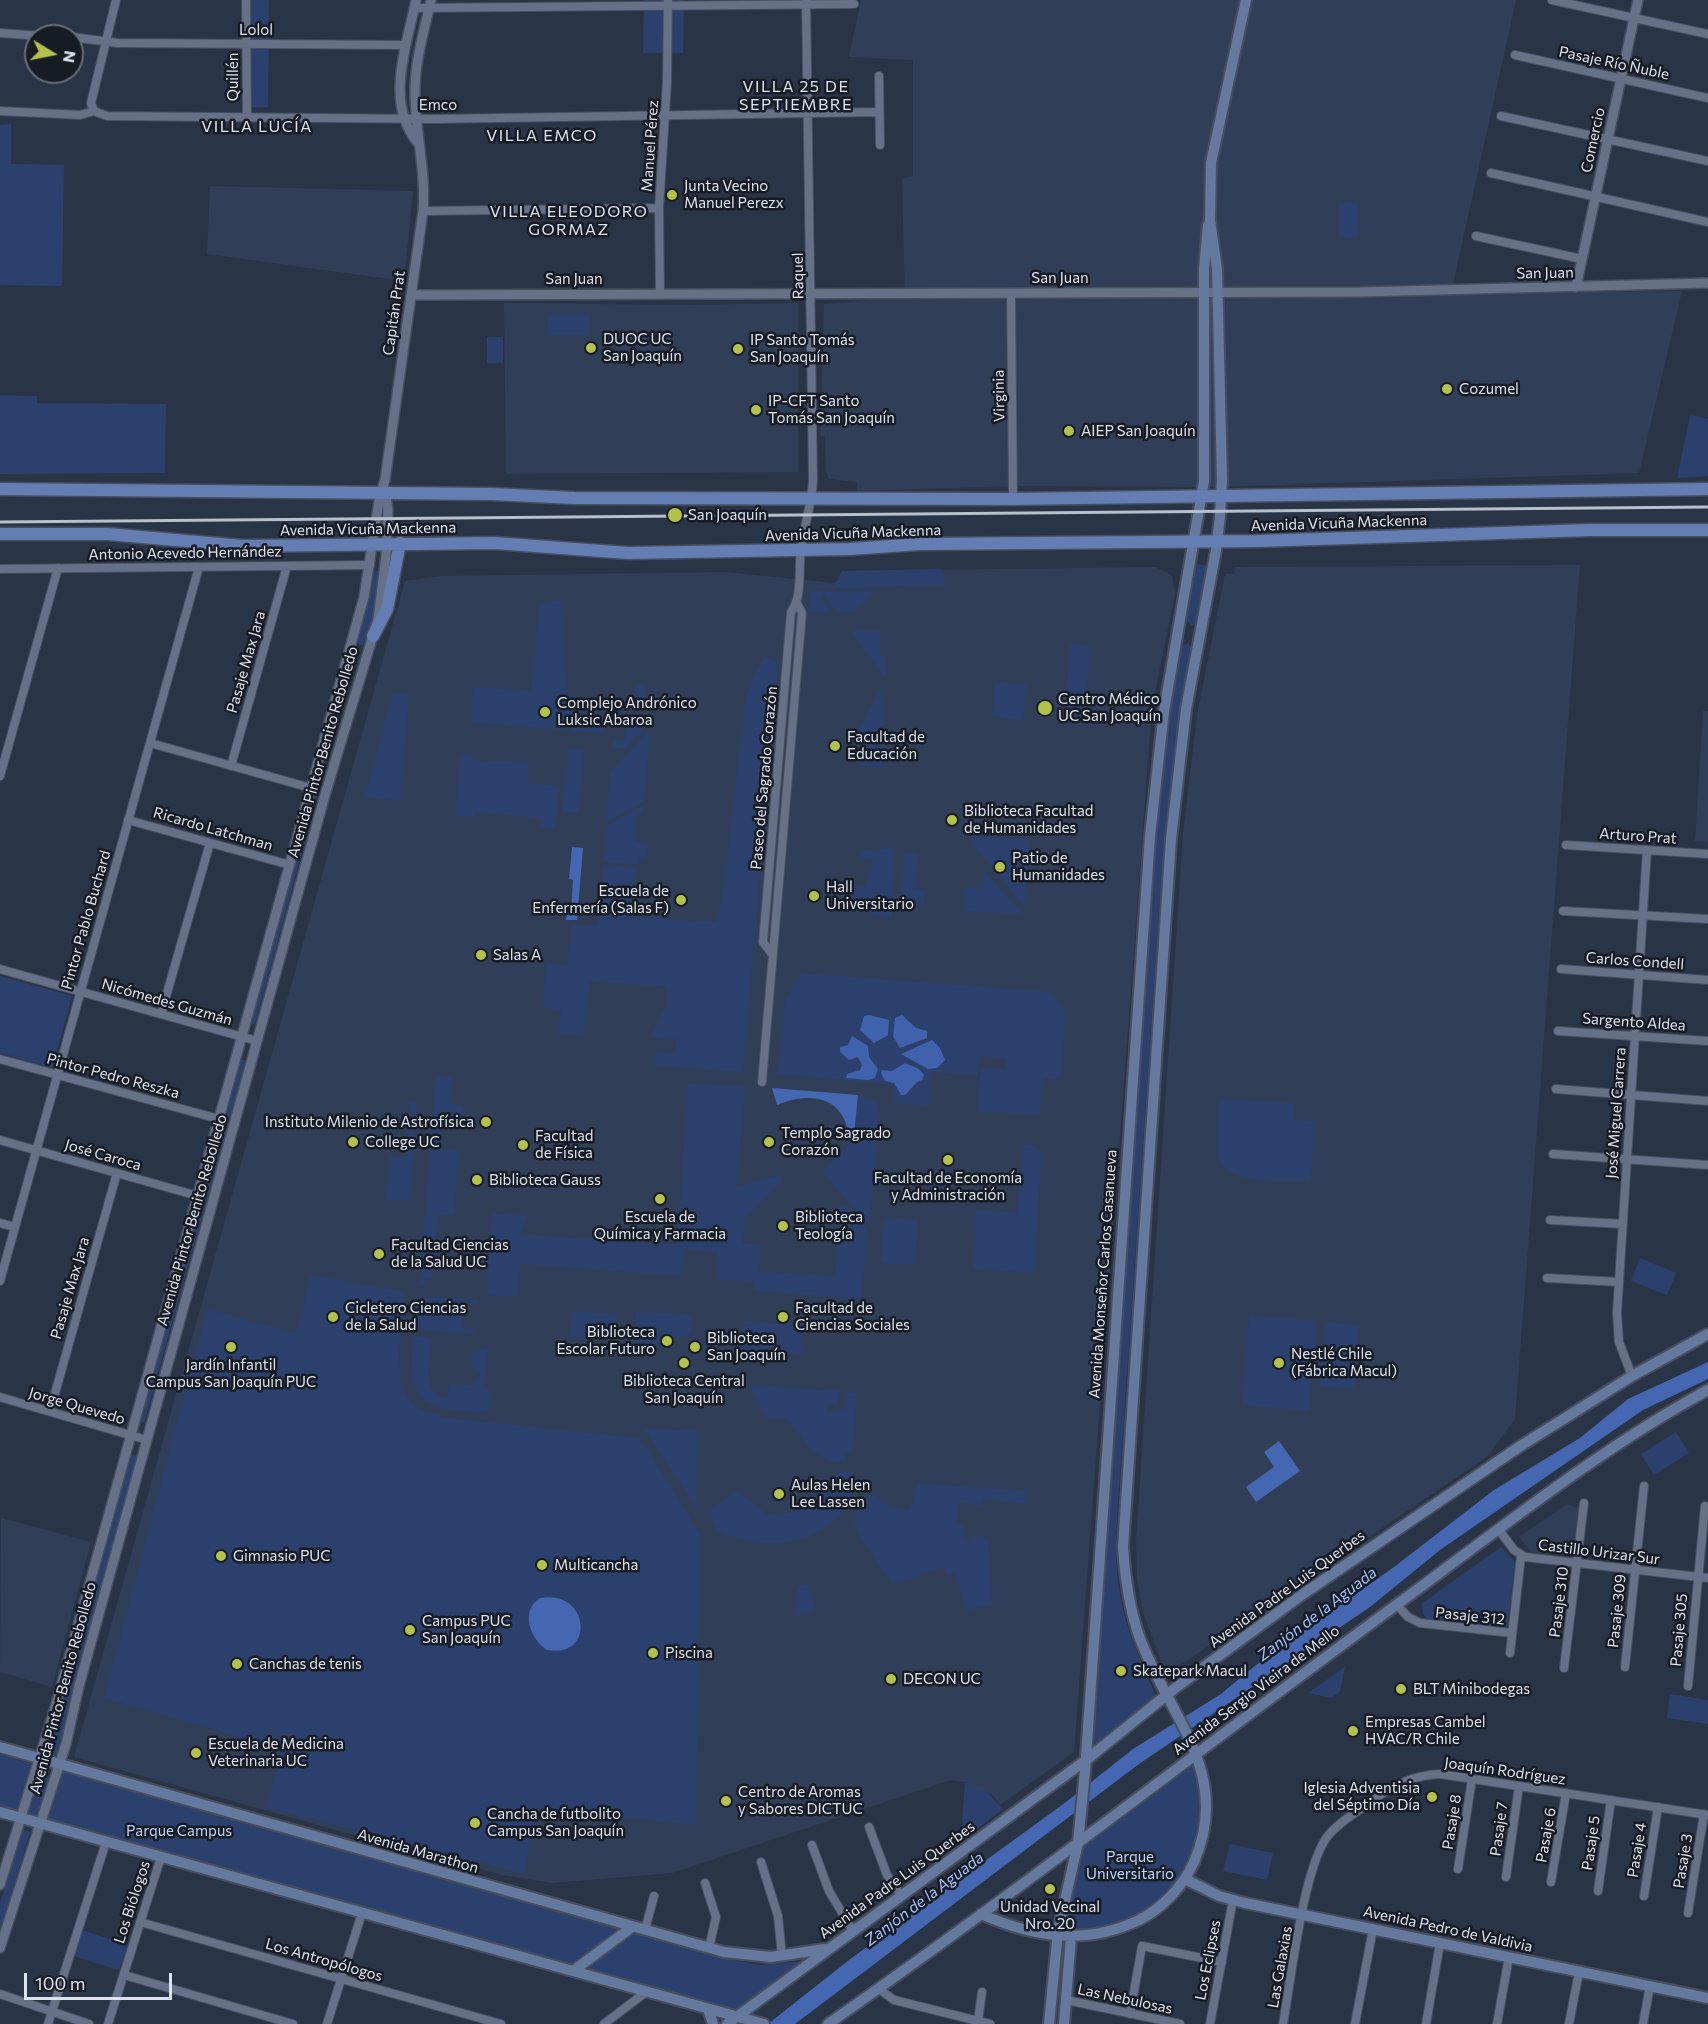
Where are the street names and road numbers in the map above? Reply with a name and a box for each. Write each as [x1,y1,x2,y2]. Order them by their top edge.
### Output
street label: Lolol [239,21,273,39]
street label: Pasaje Río Ñuble [1557,42,1671,84]
street label: Quillén [224,53,242,101]
street label: Emco [419,96,457,114]
street label: Manuel Pérez [638,100,662,192]
street label: Comercio [1577,106,1609,174]
street label: Raquel [789,252,807,300]
street label: San Juan [1516,264,1574,282]
street label: Capitán Prat [379,269,409,357]
street label: San Juan [1031,269,1089,287]
street label: San Juan [545,270,603,288]
street label: Virginia [990,370,1008,422]
street label: Avenida Vicuña Mackenna [1251,511,1427,535]
street label: Avenida Vicuña Mackenna [280,518,456,540]
street label: Avenida Vicuña Mackenna [765,521,941,545]
street label: Antonio Acevedo Hernández [88,542,282,564]
street label: Pasaje Max Jara [223,609,269,715]
street label: Avenida Pintor Benito Rebolledo [284,644,362,860]
street label: Paseo del Sagrado Corazón [747,686,781,870]
street label: Ricardo Latchman [151,803,275,855]
street label: Arturo Prat [1599,824,1677,848]
street label: Pintor Pablo Buchard [58,848,114,992]
street label: Carlos Condell [1585,949,1685,973]
street label: Nicómedes Guzmán [100,975,234,1029]
street label: Sargento Aldea [1582,1009,1686,1035]
street label: José Miguel Carrera [1602,1047,1630,1179]
street label: Pintor Pedro Reszka [45,1050,181,1102]
street label: Avenida Pintor Benito Rebolledo [153,1112,231,1328]
street label: José Caroca [63,1135,143,1175]
street label: Avenida Monseñor Carlos Casanueva [1085,1149,1121,1399]
street label: Pasaje Max Jara [47,1235,93,1341]
street label: Jorge Quevedo [27,1384,127,1428]
street label: Avenida Padre Luis Querbes [1206,1526,1368,1652]
street label: Castillo Urizar Sur [1537,1536,1661,1568]
street label: Pasaje 310 [1546,1566,1572,1638]
street label: Pasaje 309 [1604,1573,1630,1649]
street label: Avenida Pintor Benito Rebolledo [26,1580,100,1796]
street label: Pasaje 305 [1667,1593,1691,1667]
street label: Pasaje 312 [1434,1603,1506,1629]
street label: Avenida Sergio Vieira de Mello [1169,1621,1343,1759]
street label: Joaquín Rodríguez [1443,1754,1567,1788]
street label: Pasaje 8 [1439,1793,1465,1851]
street label: Pasaje 7 [1486,1801,1512,1857]
street label: Pasaje 6 [1532,1806,1560,1864]
street label: Pasaje 5 [1578,1814,1604,1872]
street label: Avenida Padre Luis Querbes [816,1817,978,1943]
street label: Pasaje 4 [1624,1821,1650,1879]
street label: Avenida Marathon [355,1825,481,1877]
street label: Pasaje 3 [1670,1832,1696,1890]
street label: Los Biólogos [110,1858,154,1946]
street label: Avenida Pedro de Valdivia [1362,1902,1534,1956]
street label: Los Eclipses [1191,1918,1225,2002]
street label: Las Galaxias [1264,1925,1296,2009]
street label: Los Antropólogos [263,1935,385,1985]
street label: Las Nebulosas [1076,1980,1174,2018]

